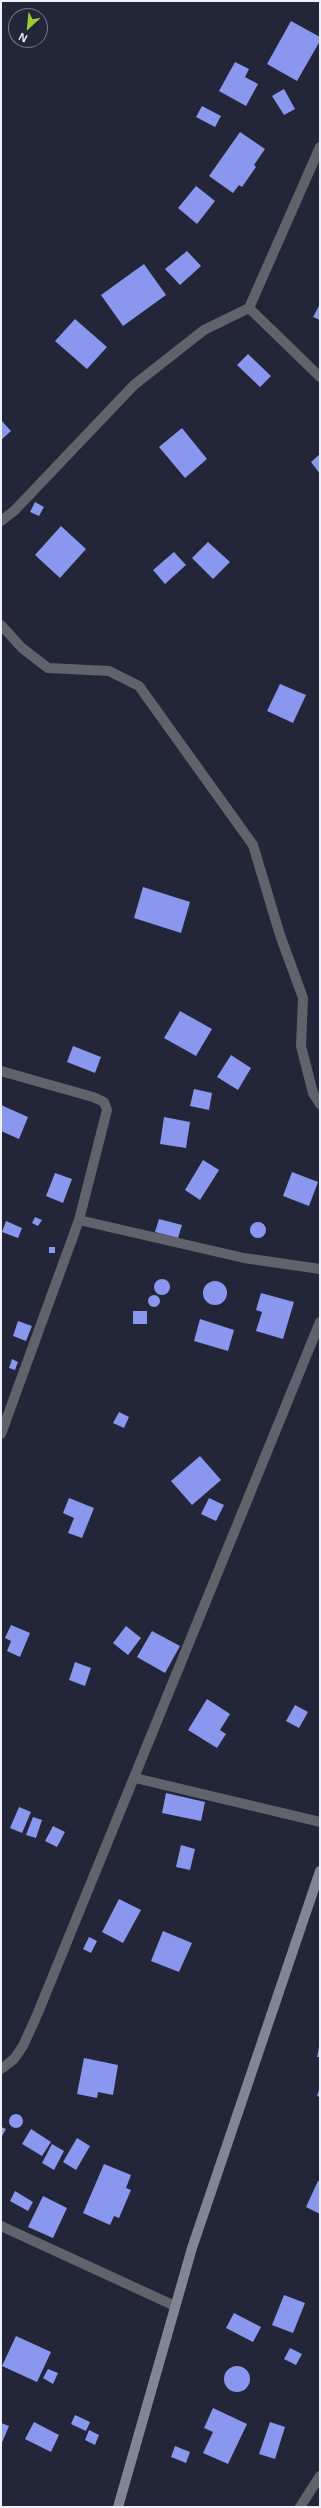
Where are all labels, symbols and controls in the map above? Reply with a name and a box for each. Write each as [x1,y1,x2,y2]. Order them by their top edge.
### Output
north arrow [8,8,48,48]
text: N [17,31,29,45]

